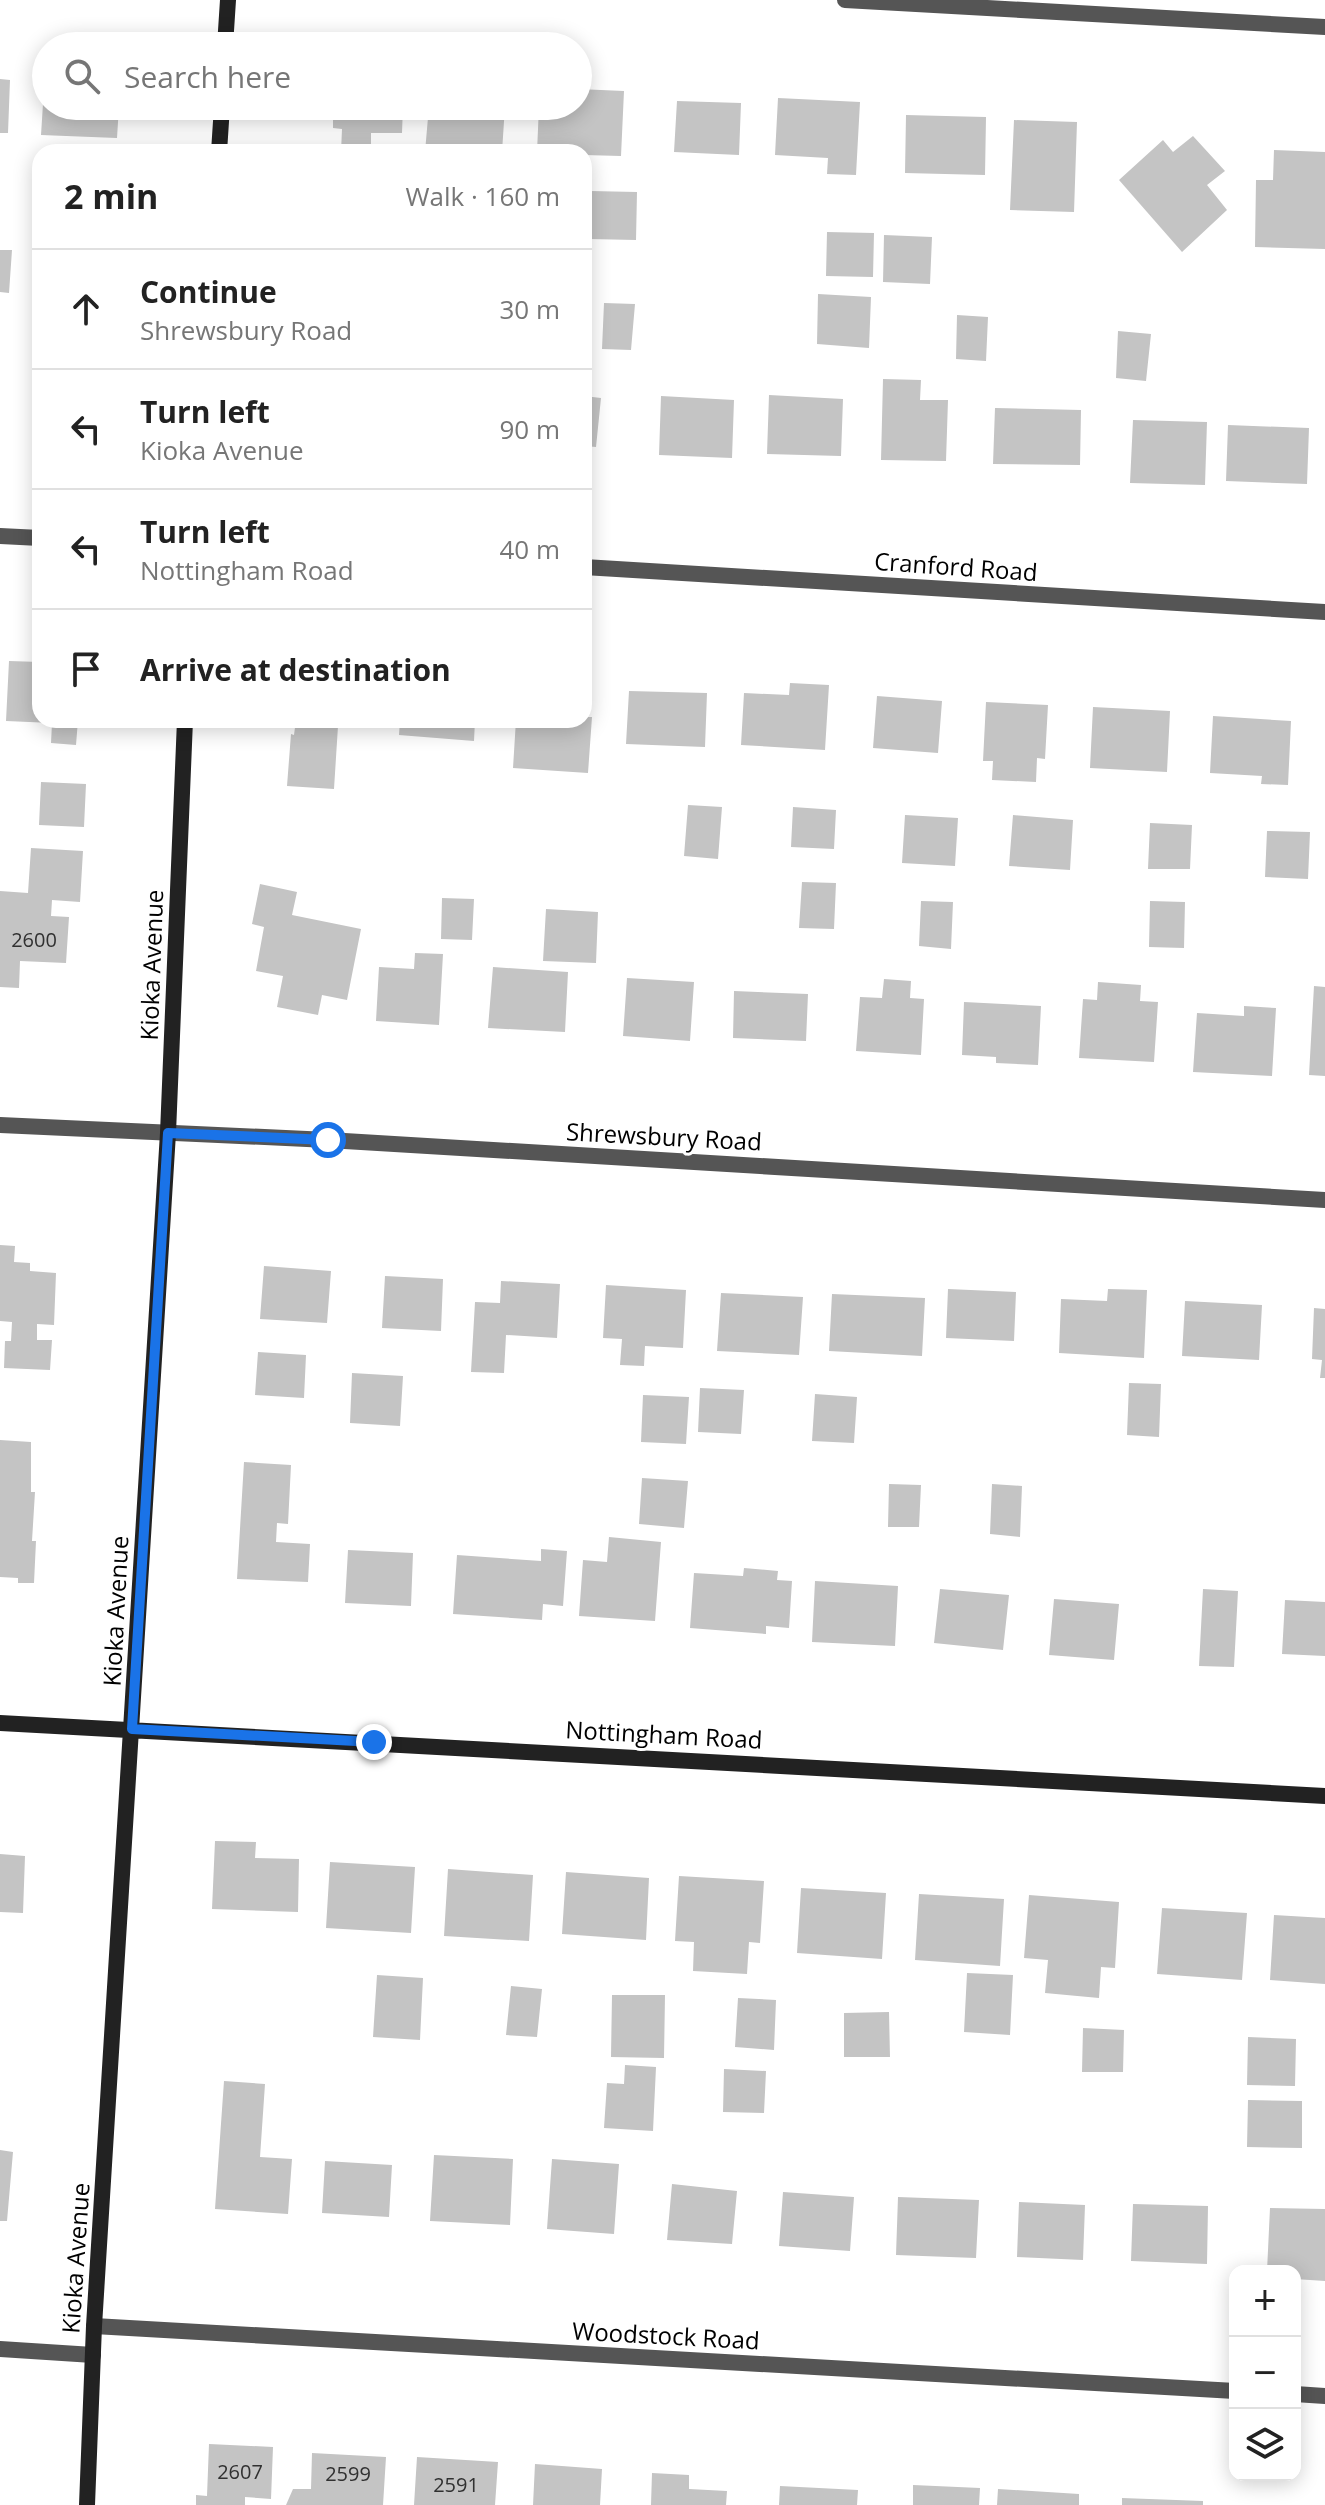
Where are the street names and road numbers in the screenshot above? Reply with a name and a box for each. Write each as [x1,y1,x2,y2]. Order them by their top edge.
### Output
street label: Cranford Road [873,544,1039,588]
street label: Kioka Avenue [132,889,170,1041]
street label: Shrewsbury Road [565,1114,763,1158]
street label: Kioka Avenue [95,1535,135,1687]
street label: Nottingham Road [565,1712,763,1756]
street label: Kioka Avenue [53,2182,97,2334]
street label: Woodstock Road [571,2314,761,2356]

